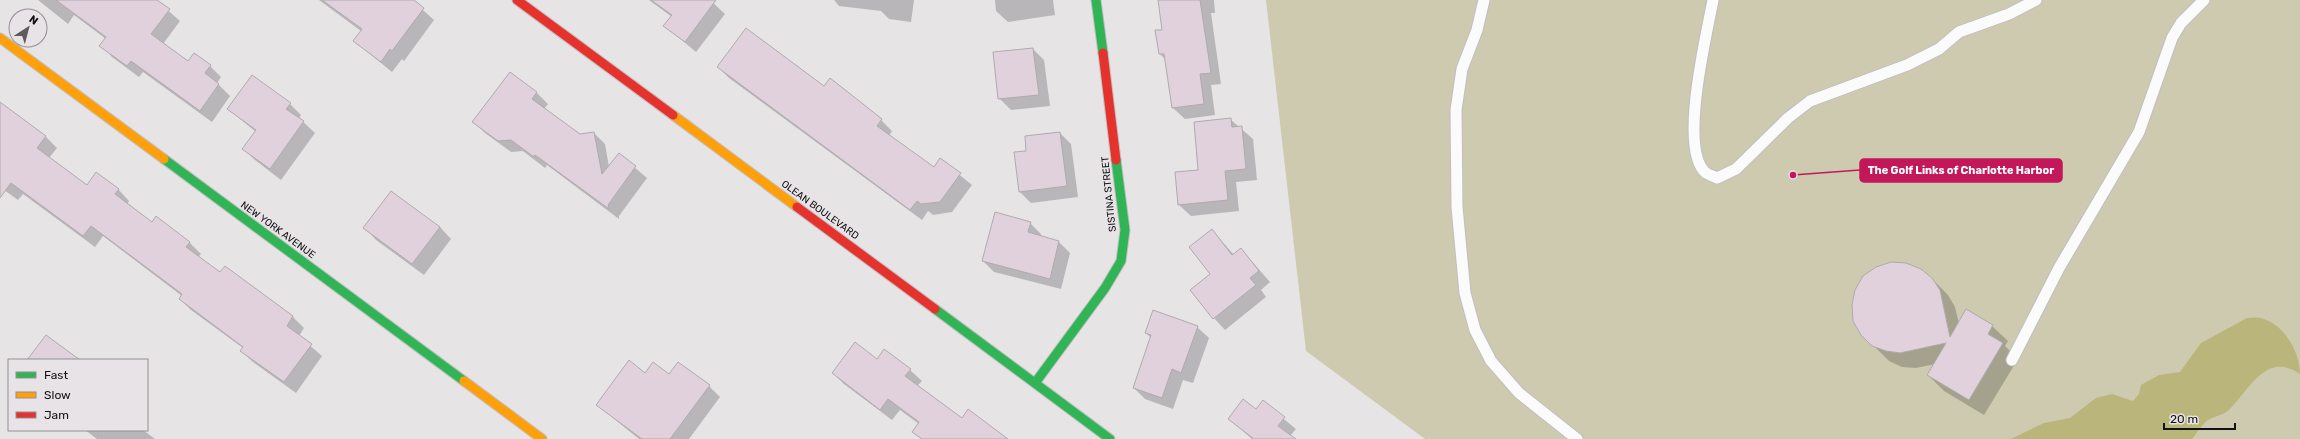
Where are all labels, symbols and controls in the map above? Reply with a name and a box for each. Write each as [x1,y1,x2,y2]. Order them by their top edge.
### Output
north arrow [8,8,48,48]
text: N [27,13,41,28]
street label: SISTINA STREET [1099,155,1119,232]
callout: The Golf Links of Charlotte Harbor [1860,159,2062,182]
text: The Golf Links of Charlotte Harbor [1868,164,2054,177]
street label: OLEAN BOULEVARD [779,178,861,242]
street label: NEW YORK AVENUE [238,199,318,261]
legend [8,359,148,431]
text: Fast [44,368,68,382]
text: Slow [44,388,71,402]
scale bar [2164,405,2235,431]
text: Jam [44,408,69,422]
text: 20 m [2170,412,2198,426]

